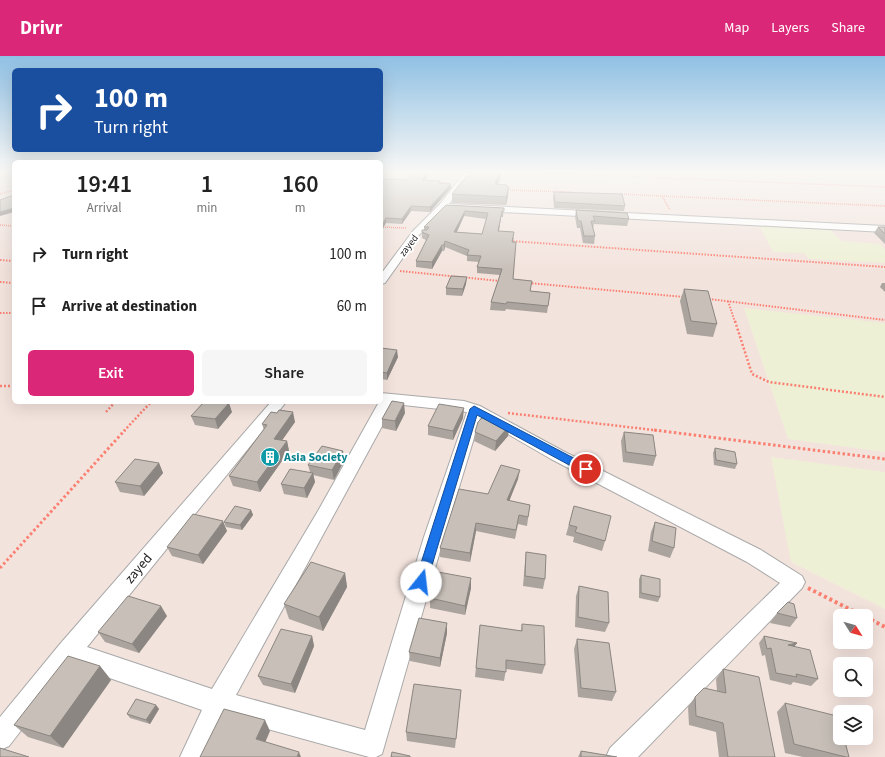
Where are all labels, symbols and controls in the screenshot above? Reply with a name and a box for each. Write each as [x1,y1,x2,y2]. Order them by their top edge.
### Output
text: Drivr [20,15,62,42]
text: Map [724,18,749,38]
text: Layers [771,18,809,38]
text: Share [831,18,865,38]
text: 100 m [94,78,168,118]
icon: right [28,84,80,136]
text: Turn right [94,115,168,140]
text: 19:41 [76,167,132,202]
text: 1 [201,167,213,202]
text: 160 [282,167,319,202]
text: Arrival [87,199,122,217]
text: min [196,199,217,217]
text: m [295,199,306,217]
street label: zayed [396,232,422,259]
icon: right [28,243,50,265]
text: Turn right [62,244,128,265]
text: 100 m [329,244,367,265]
icon: arrive [28,295,50,317]
text: Arrive at destination [62,296,197,317]
text: 60 m [337,296,367,317]
button: Exit [28,350,194,396]
button: Share [202,350,367,396]
building icon: Asia Society [259,446,281,468]
place label: Asia Society [283,449,348,466]
pin [569,452,603,486]
icon: arrive [575,458,597,480]
street label: zayed [120,549,157,588]
position arrow [400,561,442,603]
north arrow [833,609,873,649]
map controls [833,609,873,745]
button: search [833,657,873,697]
button: layers [833,705,873,745]

